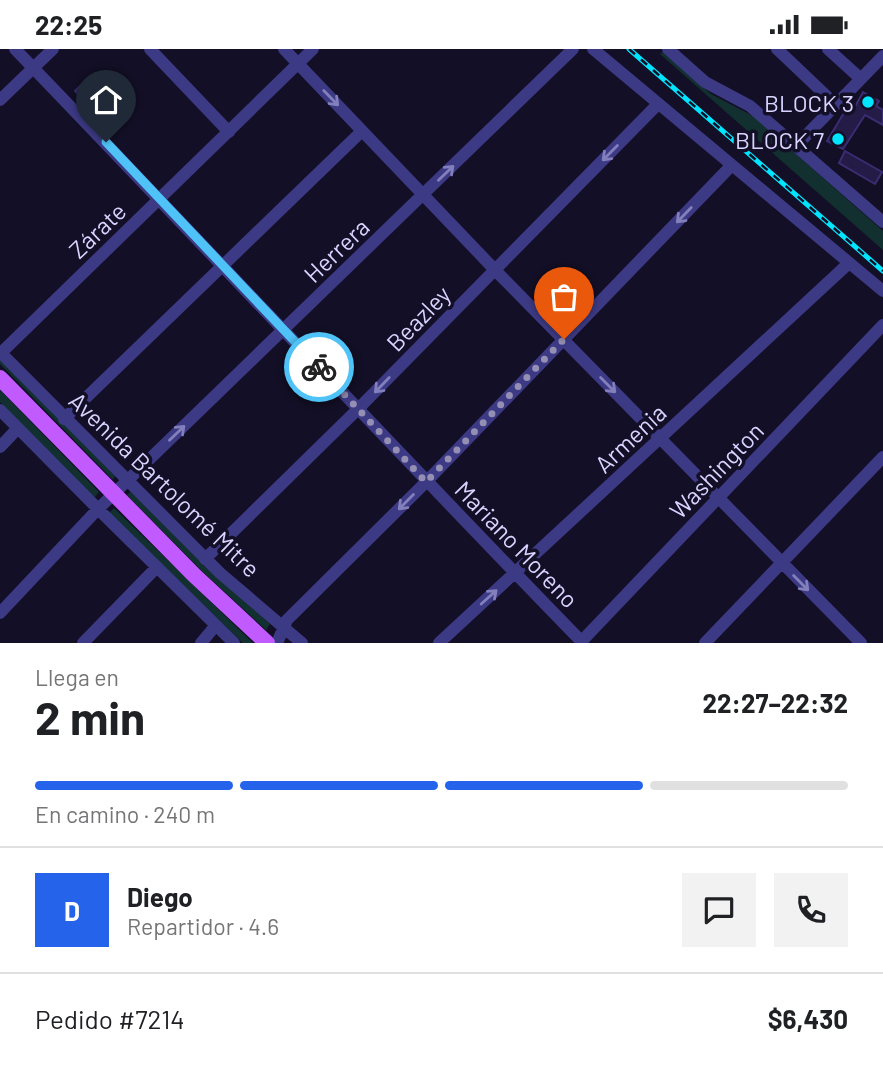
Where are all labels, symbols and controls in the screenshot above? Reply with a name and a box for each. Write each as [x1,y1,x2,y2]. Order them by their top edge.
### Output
text: 22:25 [35,9,102,40]
pin [76,70,136,142]
icon: home [87,81,125,119]
place label: BLOCK 3 [764,88,854,117]
one-way arrow [322,90,339,107]
marker: BLOCK 3 [860,94,876,110]
place label: BLOCK 7 [735,125,824,154]
marker: BLOCK 7 [830,131,846,147]
one-way arrow [602,144,619,161]
one-way arrow [437,164,454,181]
street label: Zárate [63,196,131,264]
one-way arrow [675,206,692,223]
street label: Herrera [297,212,375,288]
pin [534,267,594,339]
icon: bag [545,278,583,316]
street label: Beazley [380,279,456,357]
courier [284,332,354,402]
icon: bike [300,348,338,386]
one-way arrow [374,376,391,393]
one-way arrow [600,376,617,393]
street label: Avenida Bartolomé Mitre [64,385,266,583]
street label: Armenia [588,398,672,478]
street label: Washington [663,416,769,524]
one-way arrow [168,425,185,442]
street label: Mariano Moreno [449,475,585,613]
one-way arrow [398,494,415,511]
one-way arrow [792,574,809,591]
one-way arrow [480,589,498,605]
text: Llega en [35,663,119,691]
text: 22:27–22:32 [702,687,848,718]
text: 2 min [35,689,145,744]
text: En camino · 240 m [35,800,215,828]
button: chat [682,873,756,947]
button: phone [774,873,848,947]
text: Diego [127,881,193,912]
text: D [64,895,80,926]
text: Repartidor · 4.6 [127,912,279,940]
text: Pedido #7214 [35,1003,185,1034]
text: $6,430 [768,1003,848,1034]

